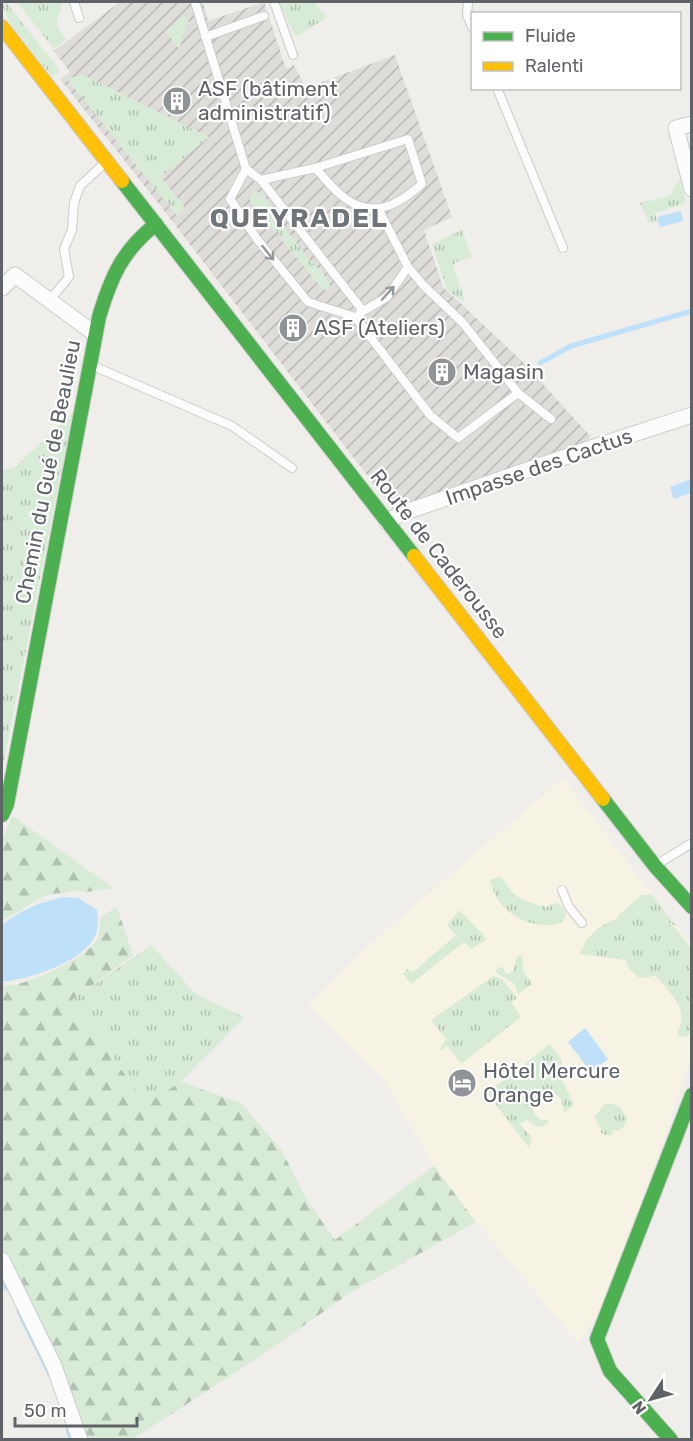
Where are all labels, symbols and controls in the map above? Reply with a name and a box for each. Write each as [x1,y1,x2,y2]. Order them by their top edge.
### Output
legend [471,12,681,90]
text: Fluide [525,25,576,47]
text: Ralenti [525,55,583,77]
place label: ASF (bâtiment administratif) [198,76,338,125]
building icon: ASF (bâtiment administratif) [161,85,193,117]
district label: QUEYRADEL [210,202,388,234]
one-way arrow [262,245,275,261]
one-way arrow [381,285,395,301]
building icon: ASF (Ateliers) [277,312,309,344]
place label: ASF (Ateliers) [314,315,445,340]
street label: Chemin du Gué de Beaulieu [10,338,85,606]
building icon: Magasin [426,356,458,388]
place label: Magasin [463,359,544,384]
street label: Impasse des Cactus [442,423,635,510]
street label: Route de Caderousse [365,464,513,643]
place label: Hôtel Mercure Orange [483,1058,620,1107]
hotel icon: Hôtel Mercure Orange [446,1067,478,1099]
north arrow [621,1369,681,1429]
scale bar [15,1390,136,1428]
text: N [628,1397,650,1418]
text: 50 m [24,1400,67,1422]

